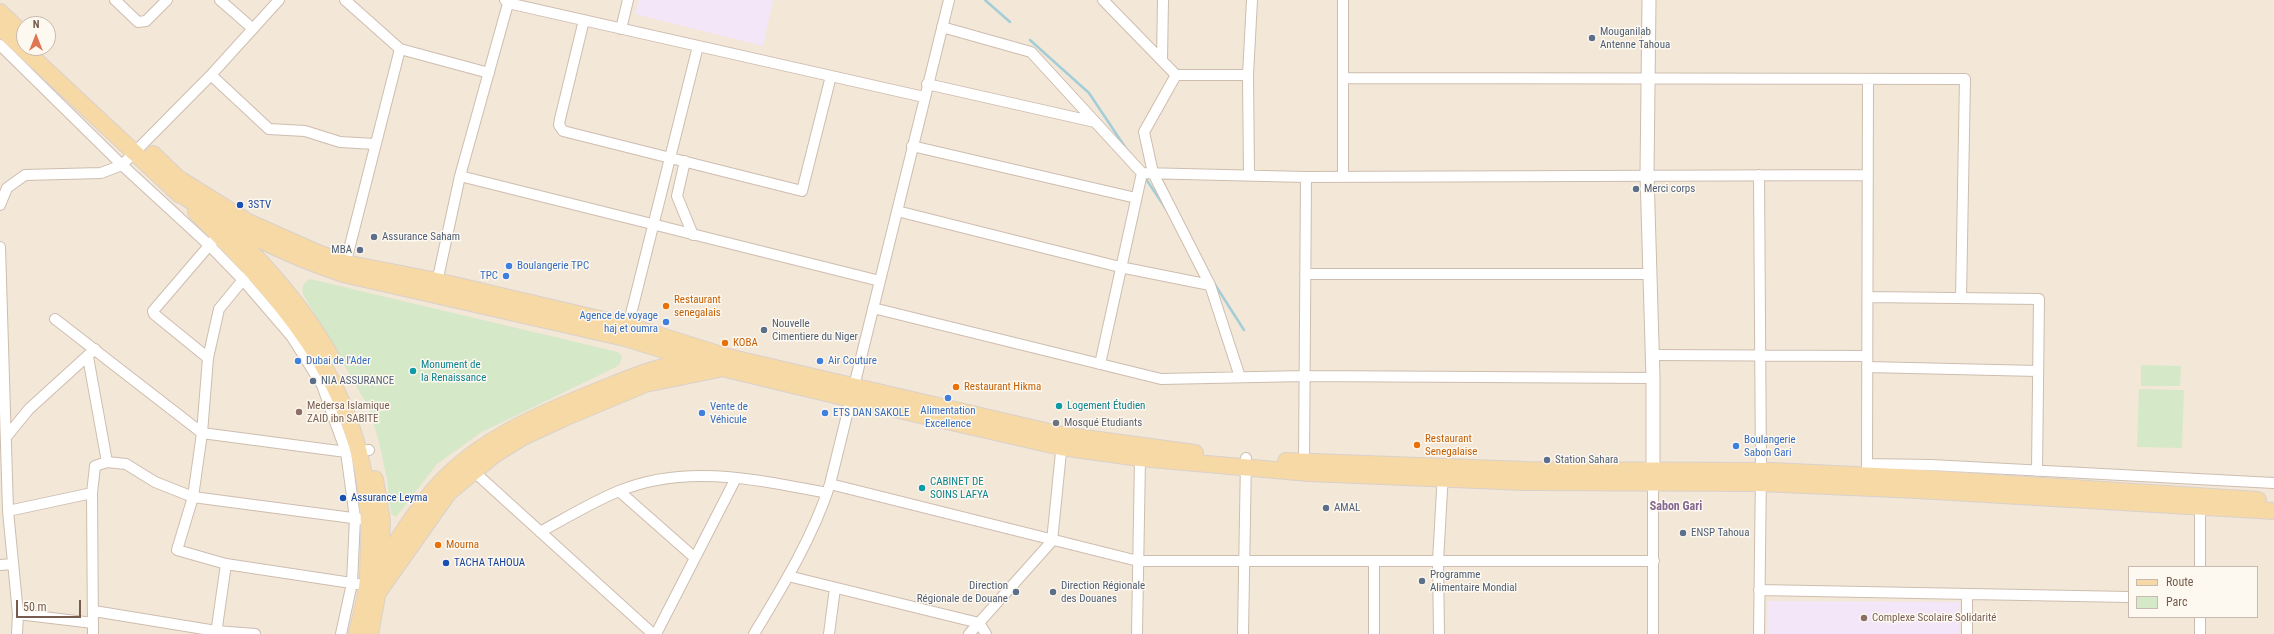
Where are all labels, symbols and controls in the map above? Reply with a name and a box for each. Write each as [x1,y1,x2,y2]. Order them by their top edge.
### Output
north arrow [16,16,56,56]
text: N [33,18,39,31]
place label: Mouganilab Antenne Tahoua [1600,25,1670,51]
marker: Mouganilab Antenne Tahoua [1587,33,1597,43]
place label: Merci corps [1644,182,1695,196]
marker: Merci corps [1631,184,1641,194]
place label: 3STV [248,198,271,212]
marker: 3STV [235,200,245,210]
place label: Assurance Saham [382,230,460,244]
marker: Assurance Saham [369,232,379,242]
place label: MBA [331,243,352,257]
marker: MBA [355,245,365,255]
place label: Boulangerie TPC [517,259,589,273]
marker: Boulangerie TPC [504,261,514,271]
place label: TPC [480,269,498,283]
marker: TPC [501,271,511,281]
place label: Restaurant senegalais [674,293,721,319]
marker: Restaurant senegalais [661,301,671,311]
place label: Agence de voyage haj et oumra [579,309,658,335]
marker: Agence de voyage haj et oumra [661,317,671,327]
place label: Nouvelle Cimentiere du Niger [772,317,858,343]
marker: Nouvelle Cimentiere du Niger [759,325,769,335]
place label: KOBA [733,336,758,350]
marker: KOBA [720,338,730,348]
place label: Dubai de l'Ader [306,354,371,368]
place label: Air Couture [828,354,877,368]
marker: Dubai de l'Ader [293,356,303,366]
marker: Air Couture [815,356,825,366]
place label: Monument de la Renaissance [421,358,486,384]
marker: Monument de la Renaissance [408,366,418,376]
place label: NIA ASSURANCE [321,374,394,388]
marker: NIA ASSURANCE [308,376,318,386]
place label: Restaurant Hikma [964,380,1041,394]
marker: Restaurant Hikma [951,382,961,392]
marker: Alimentation Excellence [943,393,953,403]
place label: Medersa Islamique ZAID ibn SABITE [307,399,390,425]
place label: Logement Étudien [1067,399,1145,413]
place label: Vente de Véhicule [710,400,748,426]
marker: Logement Étudien [1054,401,1064,411]
place label: Alimentation Excellence [920,404,976,430]
place label: ETS DAN SAKOLE [833,406,909,420]
marker: Medersa Islamique ZAID ibn SABITE [294,407,304,417]
marker: Vente de Véhicule [697,408,707,418]
marker: ETS DAN SAKOLE [820,408,830,418]
place label: Mosqué Etudiants [1064,416,1142,430]
marker: Mosqué Etudiants [1051,418,1061,428]
place label: Restaurant Senegalaise [1425,432,1478,458]
place label: Boulangerie Sabon Gari [1744,433,1796,459]
marker: Restaurant Senegalaise [1412,440,1422,450]
marker: Boulangerie Sabon Gari [1731,441,1741,451]
place label: Station Sahara [1555,453,1618,467]
marker: Station Sahara [1542,455,1552,465]
place label: CABINET DE SOINS LAFYA [930,475,989,501]
marker: CABINET DE SOINS LAFYA [917,483,927,493]
place label: Assurance Leyma [351,491,428,505]
marker: Assurance Leyma [338,493,348,503]
district label: Sabon Gari [1650,500,1702,514]
place label: AMAL [1334,501,1360,515]
marker: AMAL [1321,503,1331,513]
place label: ENSP Tahoua [1691,526,1749,540]
marker: ENSP Tahoua [1678,528,1688,538]
place label: Mourna [446,538,479,552]
marker: Mourna [433,540,443,550]
place label: TACHA TAHOUA [454,556,525,570]
marker: TACHA TAHOUA [441,558,451,568]
legend [2128,566,2258,618]
place label: Programme Alimentaire Mondial [1430,568,1517,594]
text: Route [2166,575,2193,589]
marker: Programme Alimentaire Mondial [1417,576,1427,586]
place label: Direction Régionale de Douane [917,579,1008,605]
place label: Direction Régionale des Douanes [1061,579,1145,605]
marker: Direction Régionale de Douane [1011,587,1021,597]
marker: Direction Régionale des Douanes [1048,587,1058,597]
scale bar [18,592,83,618]
text: Parc [2166,595,2187,609]
text: 50 m [23,600,47,614]
place label: Complexe Scolaire Solidarité [1872,611,1996,625]
marker: Complexe Scolaire Solidarité [1859,613,1869,623]

